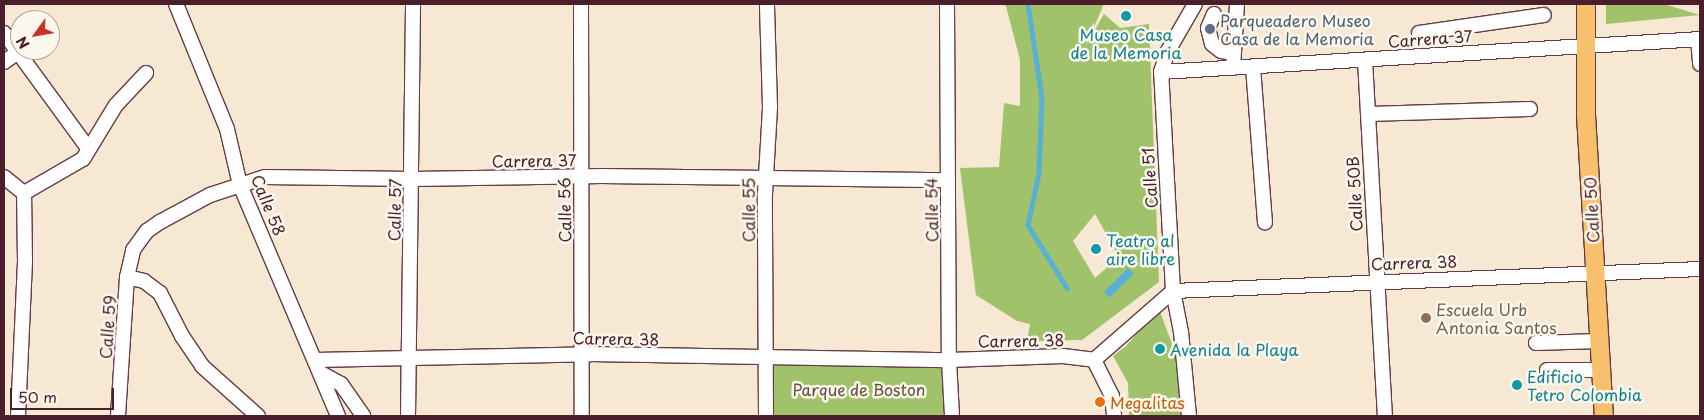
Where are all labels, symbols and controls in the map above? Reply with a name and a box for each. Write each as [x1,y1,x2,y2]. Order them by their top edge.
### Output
north arrow [10,10,60,60]
marker: Museo Casa de la Memoria [1120,10,1132,22]
place label: Parqueadero Museo Casa de la Memoria [1220,10,1376,48]
marker: Parqueadero Museo Casa de la Memoria [1204,23,1216,35]
place label: Museo Casa de la Memoria [1070,24,1182,62]
street label: Carrera 37 [1387,25,1473,51]
text: N [11,32,35,53]
street label: Calle 51 [1137,147,1161,209]
street label: Carrera 37 [491,150,577,170]
street label: Calle 50B [1342,155,1366,233]
street label: Calle 58 [248,172,290,238]
street label: Calle 56 [554,177,574,243]
street label: Calle 54 [921,177,941,243]
street label: Calle 50 [1580,177,1602,243]
street label: Calle 57 [384,178,404,242]
street label: Calle 55 [738,178,758,242]
place label: Teatro al aire libre [1106,230,1176,268]
marker: Teatro al aire libre [1090,243,1102,255]
street label: Carrera 38 [1370,251,1458,273]
street label: Calle 59 [95,294,119,360]
place label: Escuela Urb Antonia Santos [1436,299,1555,337]
marker: Escuela Urb Antonia Santos [1420,312,1432,324]
street label: Carrera 38 [572,328,660,348]
street label: Carrera 38 [977,330,1065,350]
place label: Avenida la Playa [1170,339,1299,359]
marker: Avenida la Playa [1154,343,1166,355]
place label: Edificio Tetro Colombia [1527,366,1643,404]
scale bar [12,378,116,410]
park label: Parque de Boston [792,379,926,399]
marker: Edificio Tetro Colombia [1511,379,1523,391]
text: 50 m [18,385,57,408]
place label: Megalitas [1110,392,1185,412]
marker: Megalitas [1094,396,1106,408]

